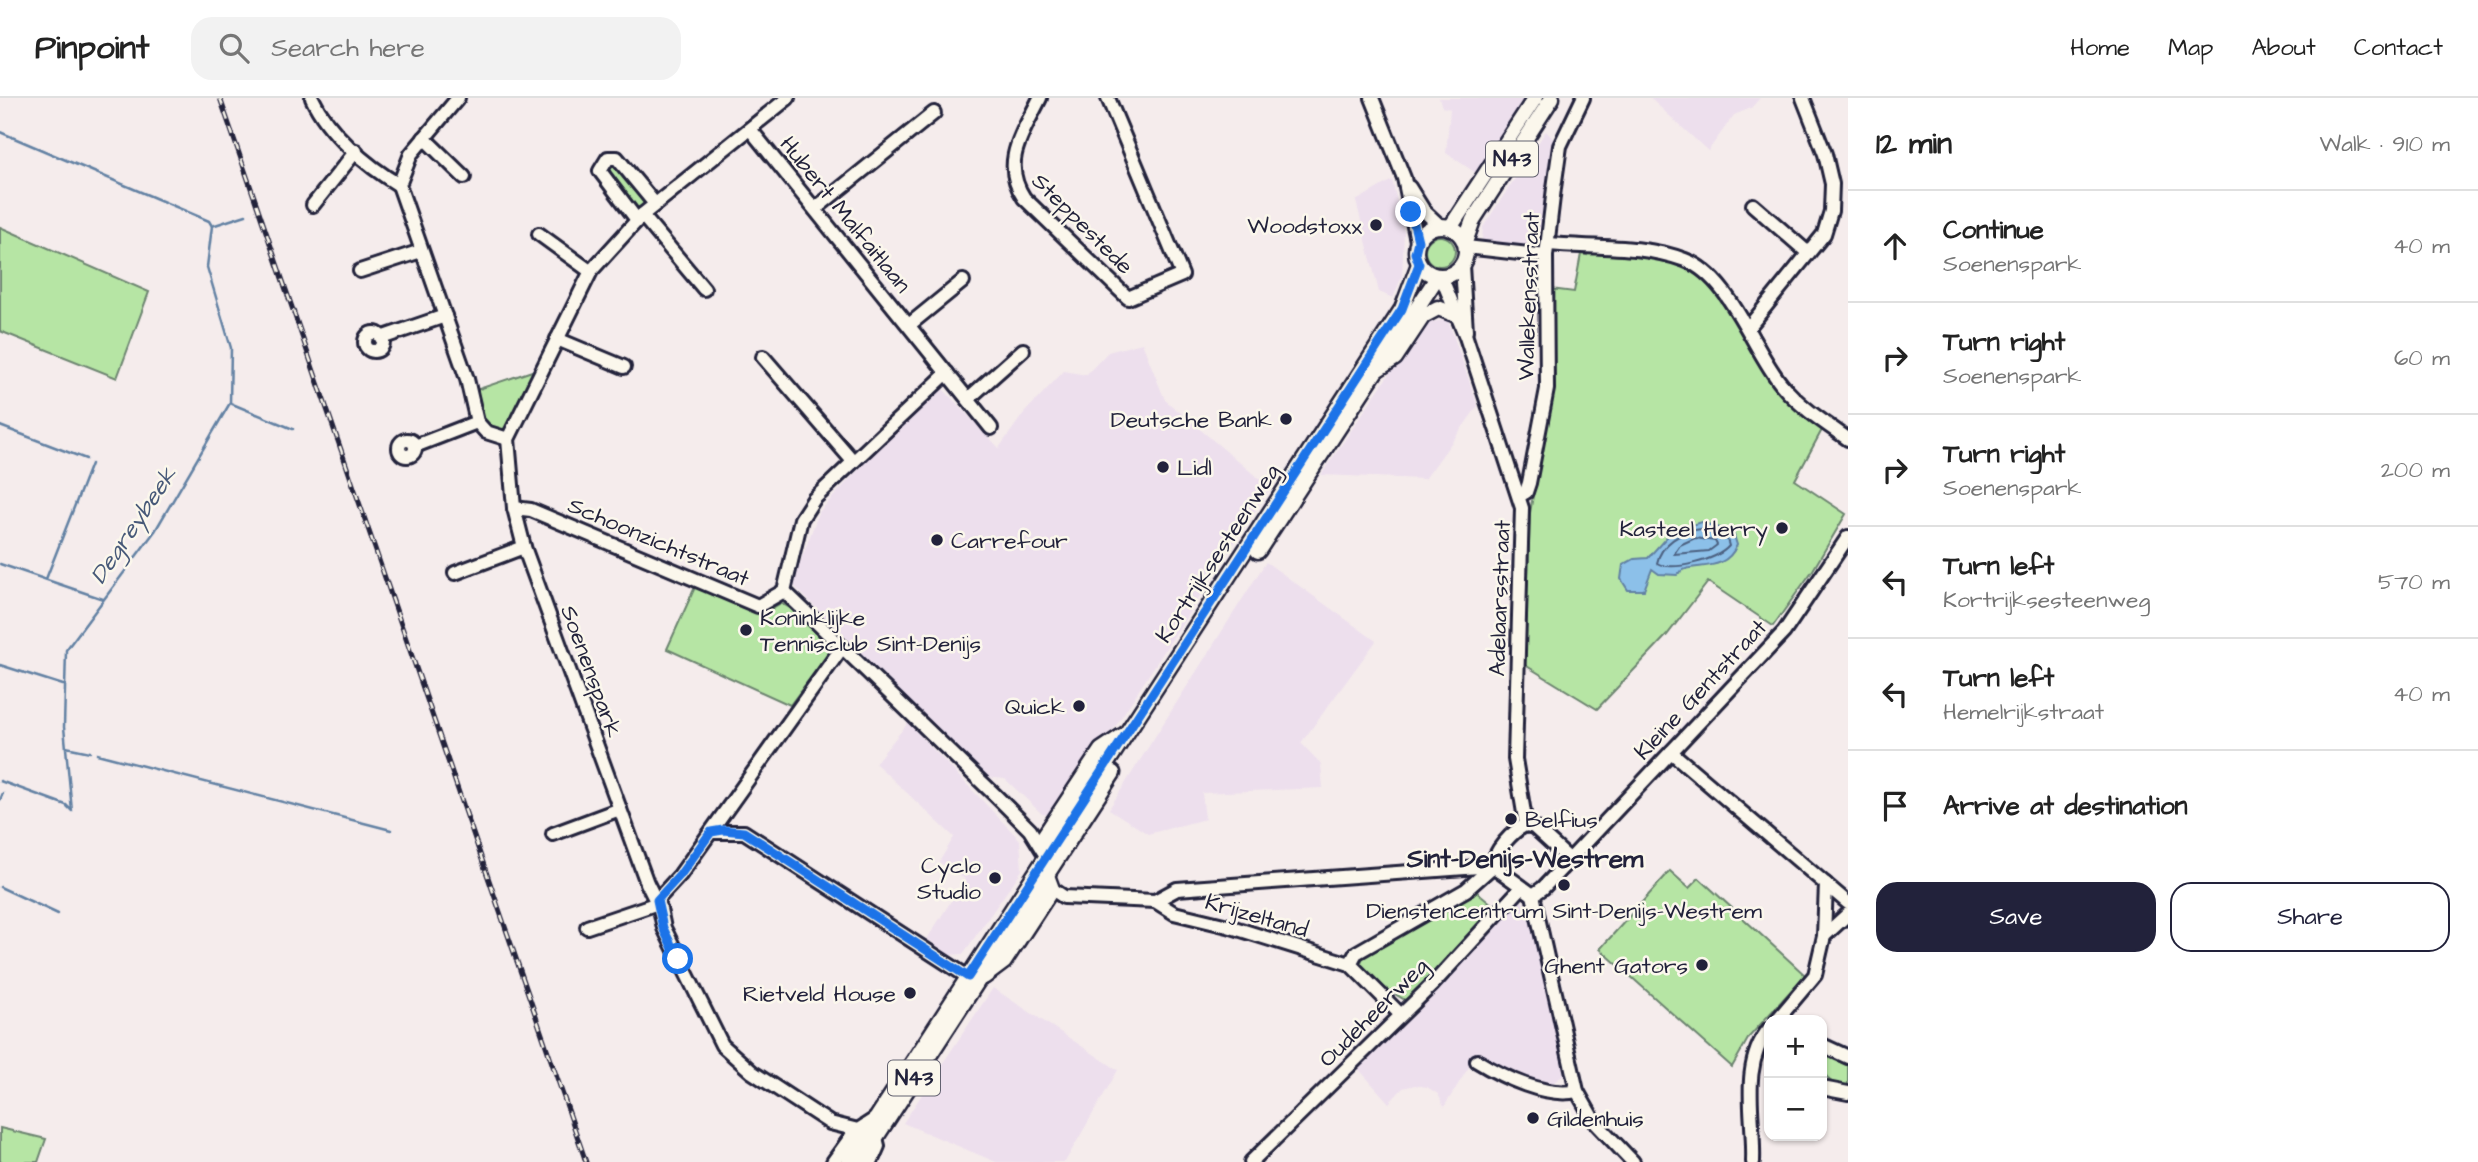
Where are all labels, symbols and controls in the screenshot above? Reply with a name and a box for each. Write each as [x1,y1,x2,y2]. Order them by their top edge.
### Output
search box [191,17,681,80]
text: Pinpoint [35,25,149,71]
icon: search [215,29,253,67]
text: Search here [271,30,425,66]
text: Home [2070,31,2130,65]
text: Map [2168,31,2213,65]
text: About [2251,31,2316,65]
text: Contact [2354,31,2443,65]
text: 12 min [1876,123,1952,165]
text: Walk · 910 m [2320,128,2450,160]
street label: Hubert Malfaitlaan [772,129,918,300]
road number: N43 [1486,141,1538,176]
street label: Steppestede [1024,166,1140,282]
route end [1395,196,1426,227]
place label: Woodstoxx [1247,210,1362,242]
street label: Wallekensstraat [1510,210,1548,381]
text: Continue [1943,212,2044,248]
marker: Woodstoxx [1368,217,1384,233]
icon: ahead [1876,227,1914,265]
text: 40 m [2393,230,2450,262]
text: Soenenspark [1943,248,2081,280]
text: Turn right [1943,324,2065,360]
icon: right [1876,339,1914,377]
text: 60 m [2394,342,2450,374]
text: Soenenspark [1943,360,2081,392]
place label: Deutsche Bank [1111,404,1272,436]
marker: Deutsche Bank [1278,411,1294,427]
text: Turn right [1943,436,2065,472]
icon: right [1876,451,1914,489]
place label: Lidl [1177,452,1212,484]
text: 200 m [2381,454,2450,486]
street label: Kortrijksesteenweg [1148,458,1289,650]
water label: Degreybeek [82,459,187,591]
marker: Lidl [1155,459,1171,475]
text: Soenenspark [1943,472,2081,504]
street label: Schoonzichtstraat [563,489,755,595]
place label: Kasteel Herry [1619,513,1768,546]
street label: Adelaarsstraat [1481,519,1519,677]
marker: Kasteel Herry [1774,520,1790,536]
place label: Carrefour [951,525,1068,557]
marker: Carrefour [929,532,945,548]
text: Turn left [1943,548,2054,584]
icon: left [1876,563,1914,601]
text: 570 m [2378,566,2450,598]
text: Kortrijksesteenweg [1943,584,2150,616]
street label: Soenenspark [552,601,630,742]
place label: Koninklijke Tennisclub Sint-Denijs [760,602,981,660]
street label: Kleine Gentstraat [1627,612,1775,767]
marker: Koninklijke Tennisclub Sint-Denijs [738,622,754,638]
text: Turn left [1943,660,2054,696]
icon: left [1876,675,1914,713]
text: 40 m [2393,678,2450,710]
place label: Quick [1005,691,1065,723]
text: Hemelrijkstraat [1943,696,2104,728]
marker: Quick [1071,698,1087,714]
icon: arrive [1876,787,1914,825]
text: Arrive at destination [1943,788,2188,824]
place label: Belfius [1525,804,1598,836]
marker: Belfius [1503,811,1519,827]
district label: Sint-Denijs-Westrem [1406,841,1644,877]
place label: Cyclo Studio [917,850,981,908]
marker: Cyclo Studio [987,870,1003,886]
marker: Dienstencentrum Sint-Denijs-Westrem [1556,877,1572,893]
button: Save [1876,882,2156,952]
button: Share [2170,882,2450,952]
street label: Krijzeltand [1201,886,1312,946]
place label: Dienstencentrum Sint-Denijs-Westrem [1366,895,1762,927]
route start [662,943,693,974]
place label: Ghent Gators [1544,950,1688,982]
street label: Oudeheerweg [1312,951,1436,1075]
marker: Ghent Gators [1694,957,1710,973]
place label: Rietveld House [743,978,896,1010]
marker: Rietveld House [902,985,918,1001]
map controls [1764,1015,1827,1141]
button: + [1764,1015,1827,1078]
road number: N43 [888,1060,940,1096]
button: − [1764,1078,1827,1141]
place label: Gildenhuis [1547,1103,1644,1135]
marker: Gildenhuis [1525,1110,1541,1126]

